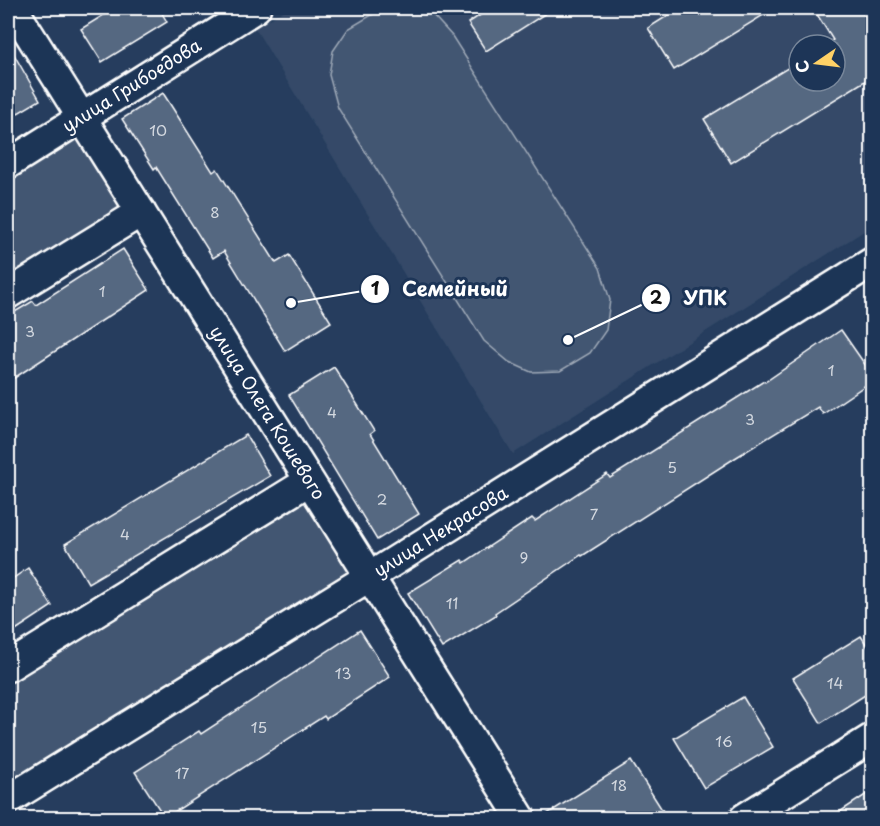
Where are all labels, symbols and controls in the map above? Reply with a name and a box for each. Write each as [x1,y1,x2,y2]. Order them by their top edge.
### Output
street label: улица Грибоедова [56,31,207,138]
north arrow [787,33,847,93]
text: С [788,58,815,76]
house number: 10 [149,118,167,141]
house number: 8 [210,200,220,223]
callout: Семейный [360,270,520,308]
text: Семейный [402,273,508,303]
text: 1 [371,274,380,301]
house number: 1 [99,279,105,302]
callout: УПК [641,279,739,317]
text: УПК [683,282,727,312]
text: 2 [650,283,663,310]
house number: 3 [25,319,35,342]
street label: улица Олега Кошевого [204,320,333,505]
house number: 1 [828,358,834,381]
house number: 4 [327,400,337,423]
house number: 3 [745,407,755,430]
house number: 5 [667,455,677,478]
street label: улица Некрасова [368,478,513,583]
house number: 2 [377,487,387,510]
house number: 7 [590,502,599,525]
house number: 4 [120,522,130,545]
house number: 9 [520,545,528,568]
house number: 11 [446,591,458,614]
house number: 13 [335,661,351,684]
house number: 14 [827,671,843,694]
house number: 15 [251,715,267,738]
house number: 16 [715,729,733,752]
house number: 17 [175,761,189,784]
house number: 18 [611,773,627,796]

